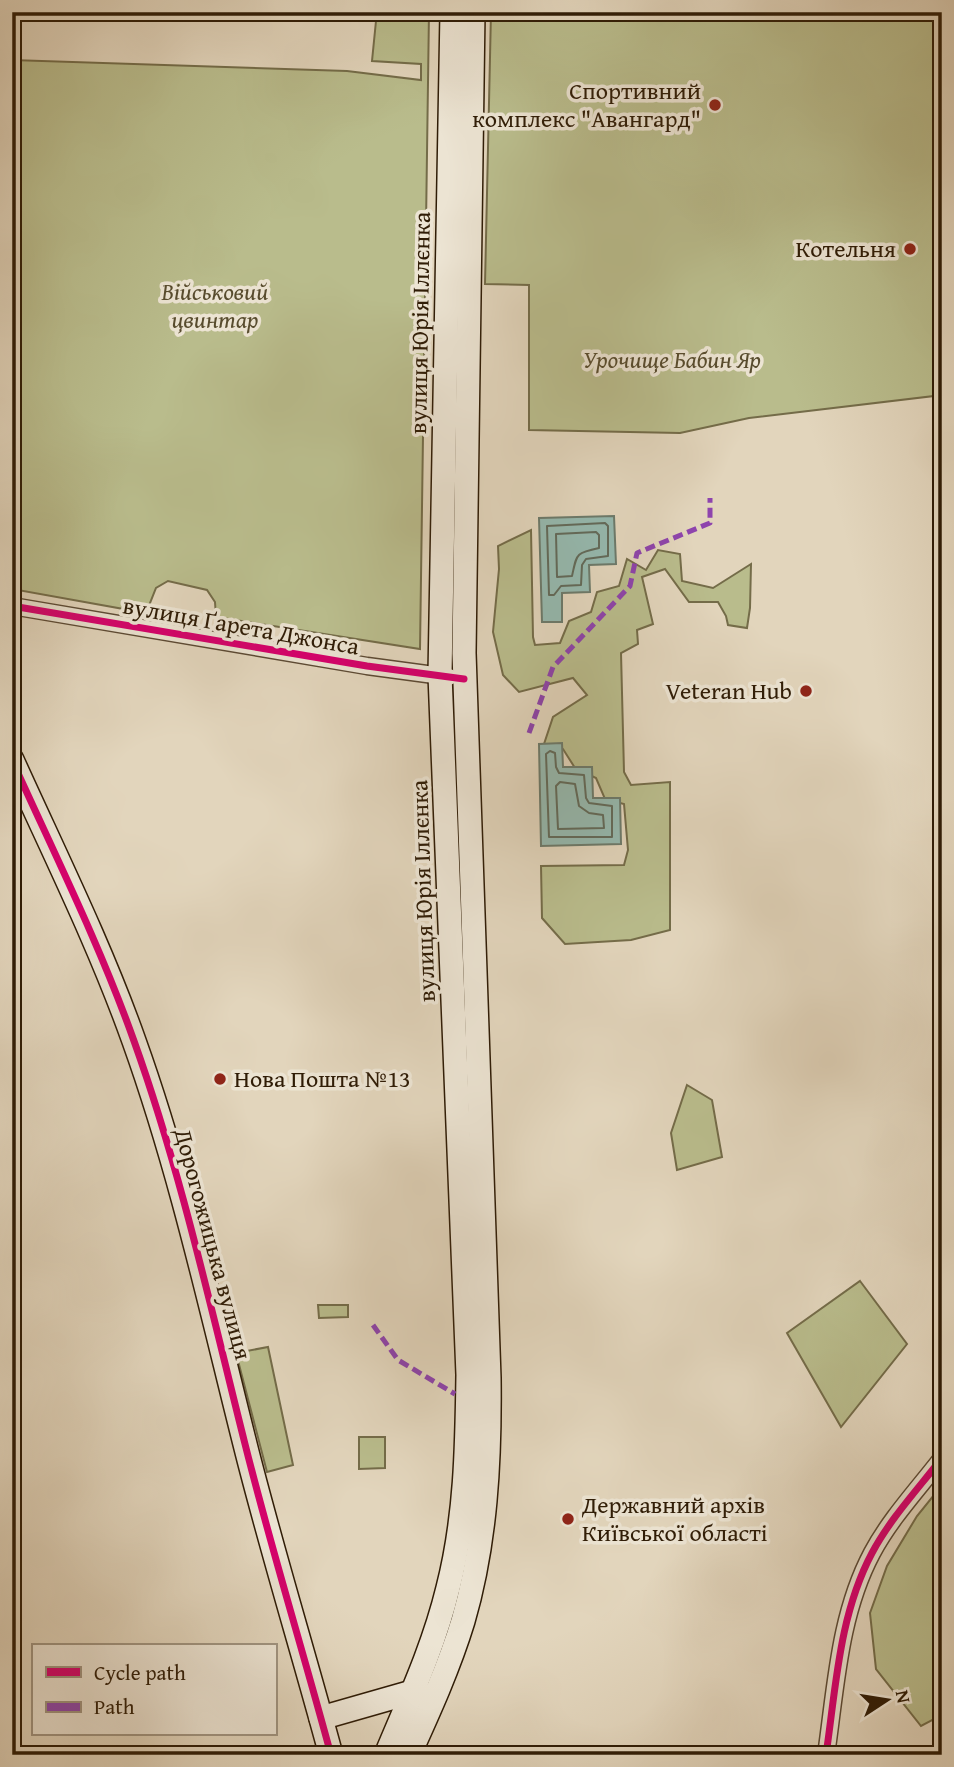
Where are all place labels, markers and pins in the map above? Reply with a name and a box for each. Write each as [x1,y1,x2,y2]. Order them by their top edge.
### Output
place label: Спортивний комплекс "Авангард" [472,73,701,136]
marker: Спортивний комплекс "Авангард" [707,97,723,113]
place label: Котельня [796,231,896,266]
marker: Котельня [902,241,918,257]
place label: Veteran Hub [666,673,792,708]
marker: Veteran Hub [798,683,814,699]
place label: Нова Пошта №13 [234,1061,411,1096]
marker: Нова Пошта №13 [212,1071,228,1087]
place label: Державний архів Київської області [581,1487,768,1550]
marker: Державний архів Київської області [560,1511,576,1527]

